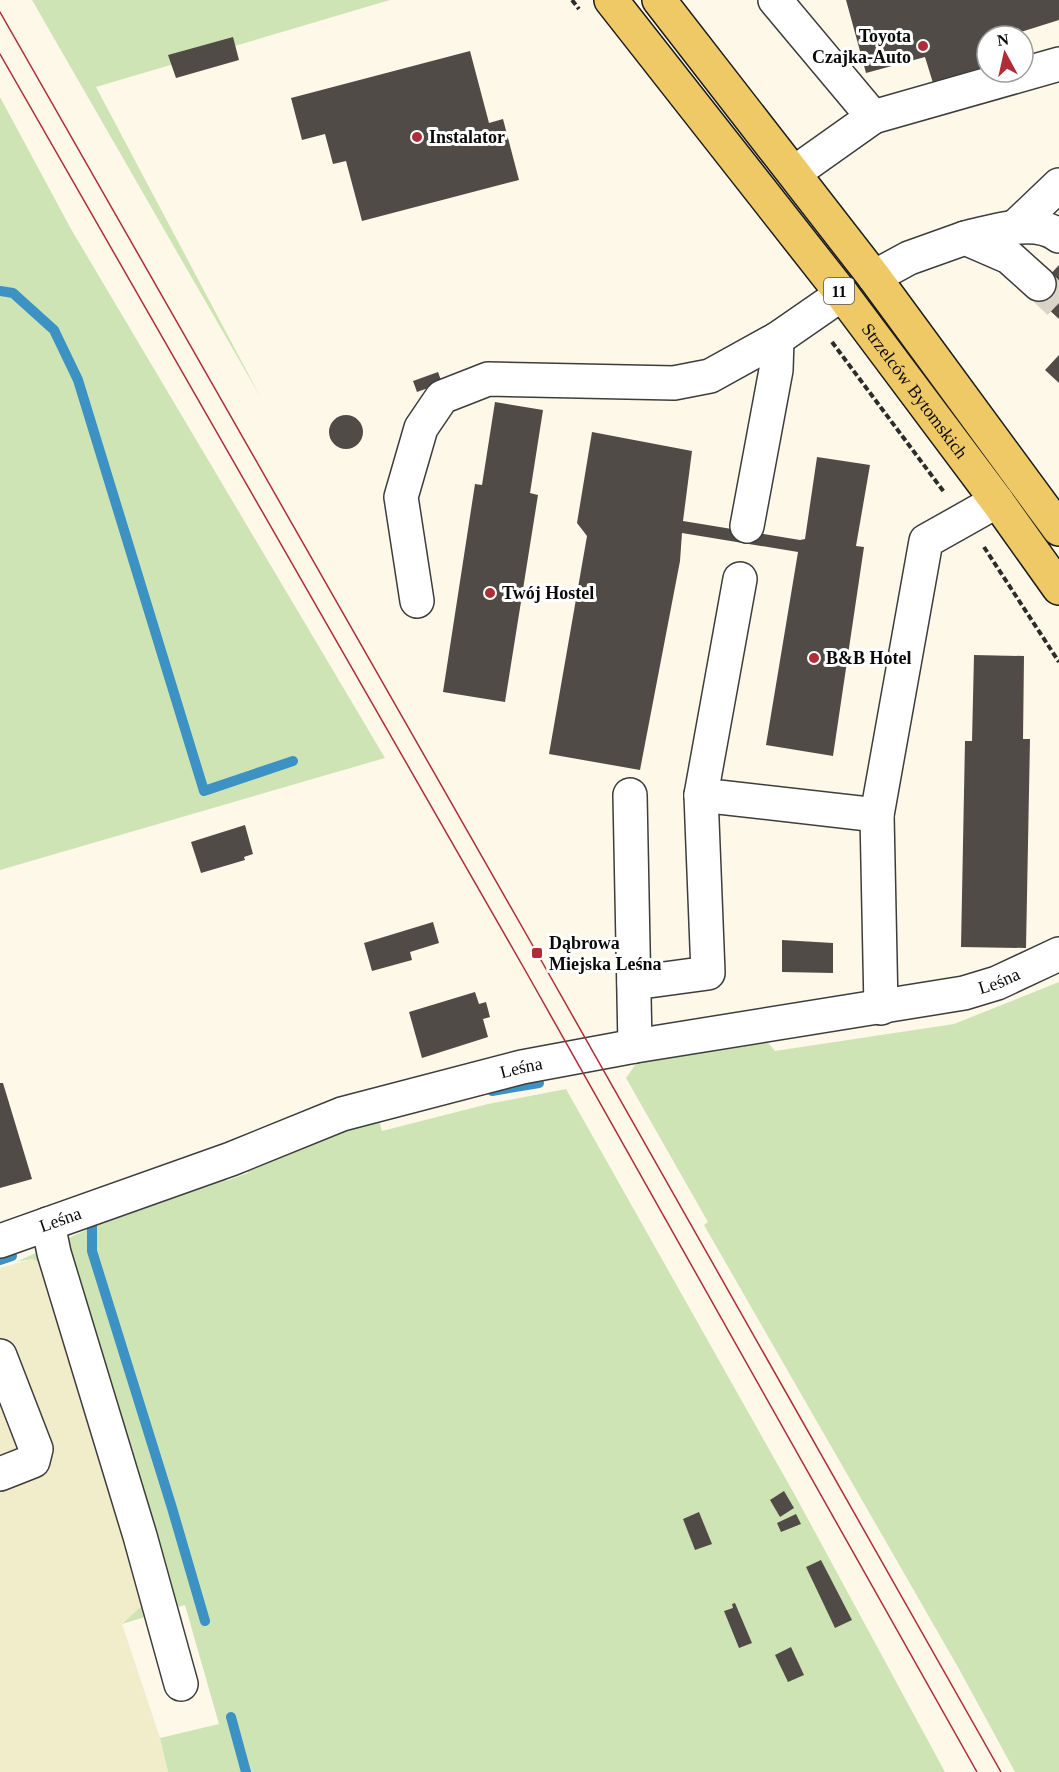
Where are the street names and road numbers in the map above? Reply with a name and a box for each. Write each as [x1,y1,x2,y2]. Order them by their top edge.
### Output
road number: 11 [824,278,854,304]
street label: Strzelców Bytomskich [858,319,972,462]
street label: Leśna [976,964,1023,998]
street label: Leśna [498,1053,544,1082]
street label: Leśna [37,1203,84,1236]

